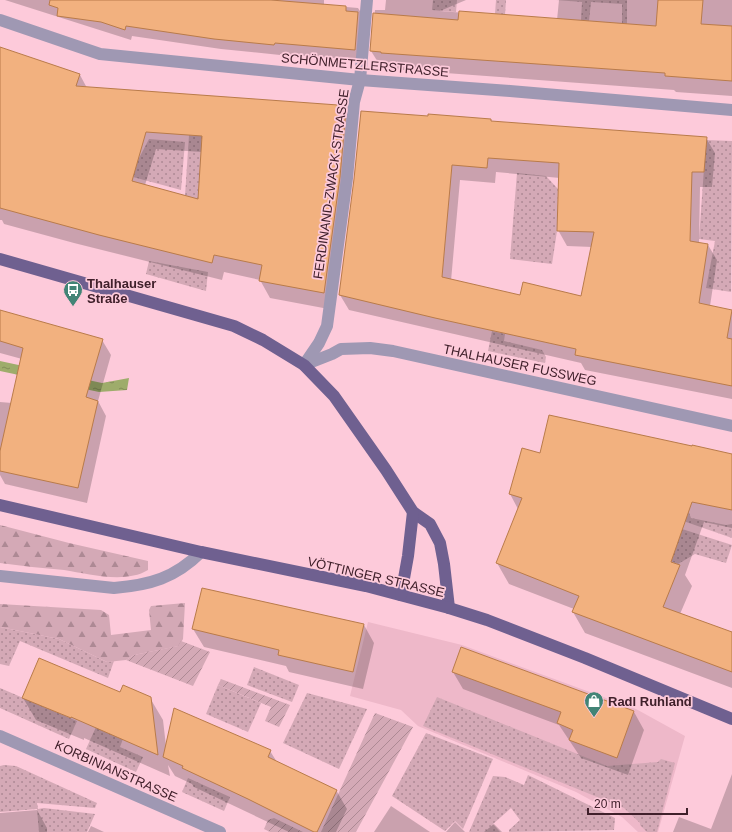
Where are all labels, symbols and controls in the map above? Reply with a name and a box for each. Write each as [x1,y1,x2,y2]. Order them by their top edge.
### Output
street label: SCHÖNMETZLERSTRASSE [281,50,450,80]
street label: FERDINAND-ZWACK-STRASSE [310,88,352,280]
place label: Thalhauser Straße [87,276,156,306]
bus stop icon: Thalhauser Straße [62,279,84,307]
street label: THALHAUSER FUSSWEG [442,341,598,389]
street label: VÖTTINGER STRASSE [306,554,446,600]
shop icon: Radl Ruhland [583,690,605,718]
place label: Radl Ruhland [608,694,692,709]
street label: KORBINIANSTRASSE [53,737,180,805]
scale bar [588,790,687,816]
text: 20 m [594,797,621,811]

